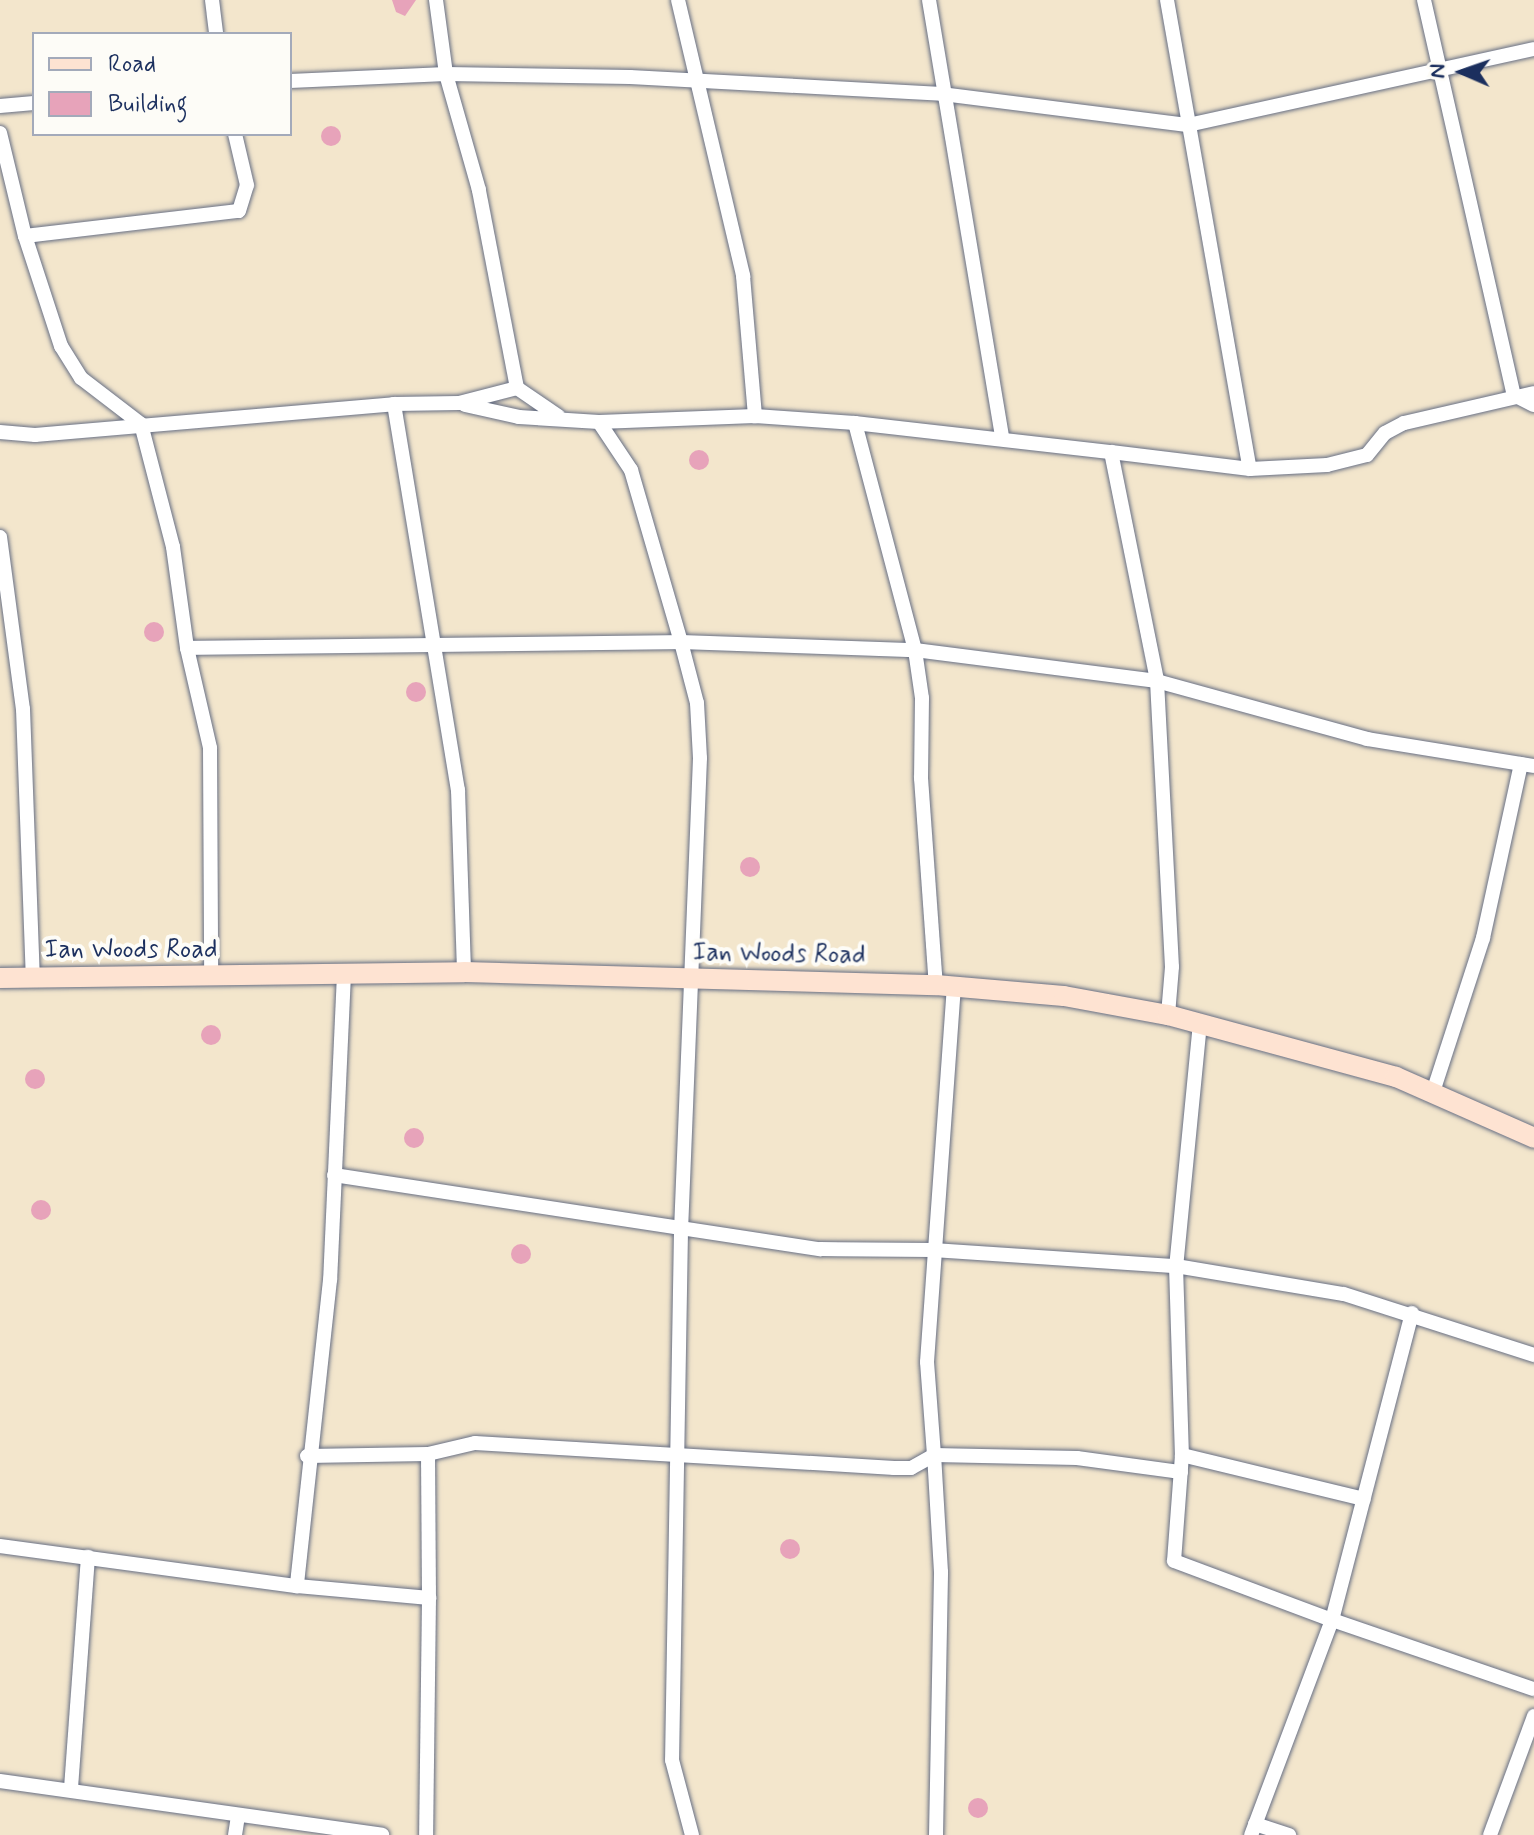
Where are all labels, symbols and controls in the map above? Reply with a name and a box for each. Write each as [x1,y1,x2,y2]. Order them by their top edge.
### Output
legend [32,32,292,136]
north arrow [1422,32,1502,112]
text: Road [108,49,156,80]
text: N [1424,63,1452,79]
text: Building [108,89,188,120]
street label: Ian Woods Road [44,935,218,967]
street label: Ian Woods Road [692,938,866,972]

